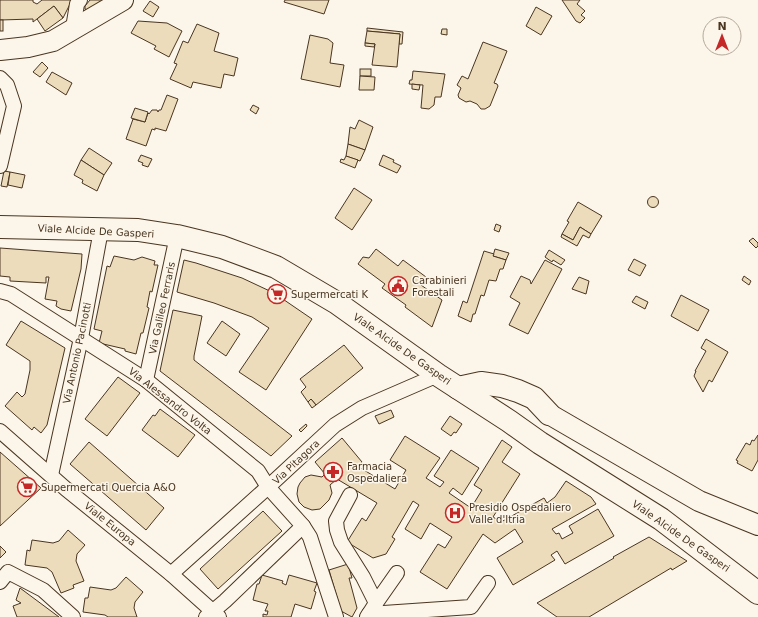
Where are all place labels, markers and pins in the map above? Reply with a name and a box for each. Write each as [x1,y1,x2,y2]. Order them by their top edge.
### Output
public building icon: Carabinieri Forestali [387,275,409,297]
place label: Carabinieri Forestali [412,275,467,298]
supermarket icon: Supermercati K [266,283,288,305]
place label: Supermercati K [291,289,368,300]
pharmacy icon: Farmacia Ospedaliera [322,461,344,483]
place label: Farmacia Ospedaliera [347,461,407,484]
supermarket icon: Supermercati Quercia A&O [16,476,38,498]
place label: Supermercati Quercia A&O [41,482,176,493]
hospital icon: Presidio Ospedaliero Valle d'Itria [444,502,466,524]
place label: Presidio Ospedaliero Valle d'Itria [469,502,571,525]

